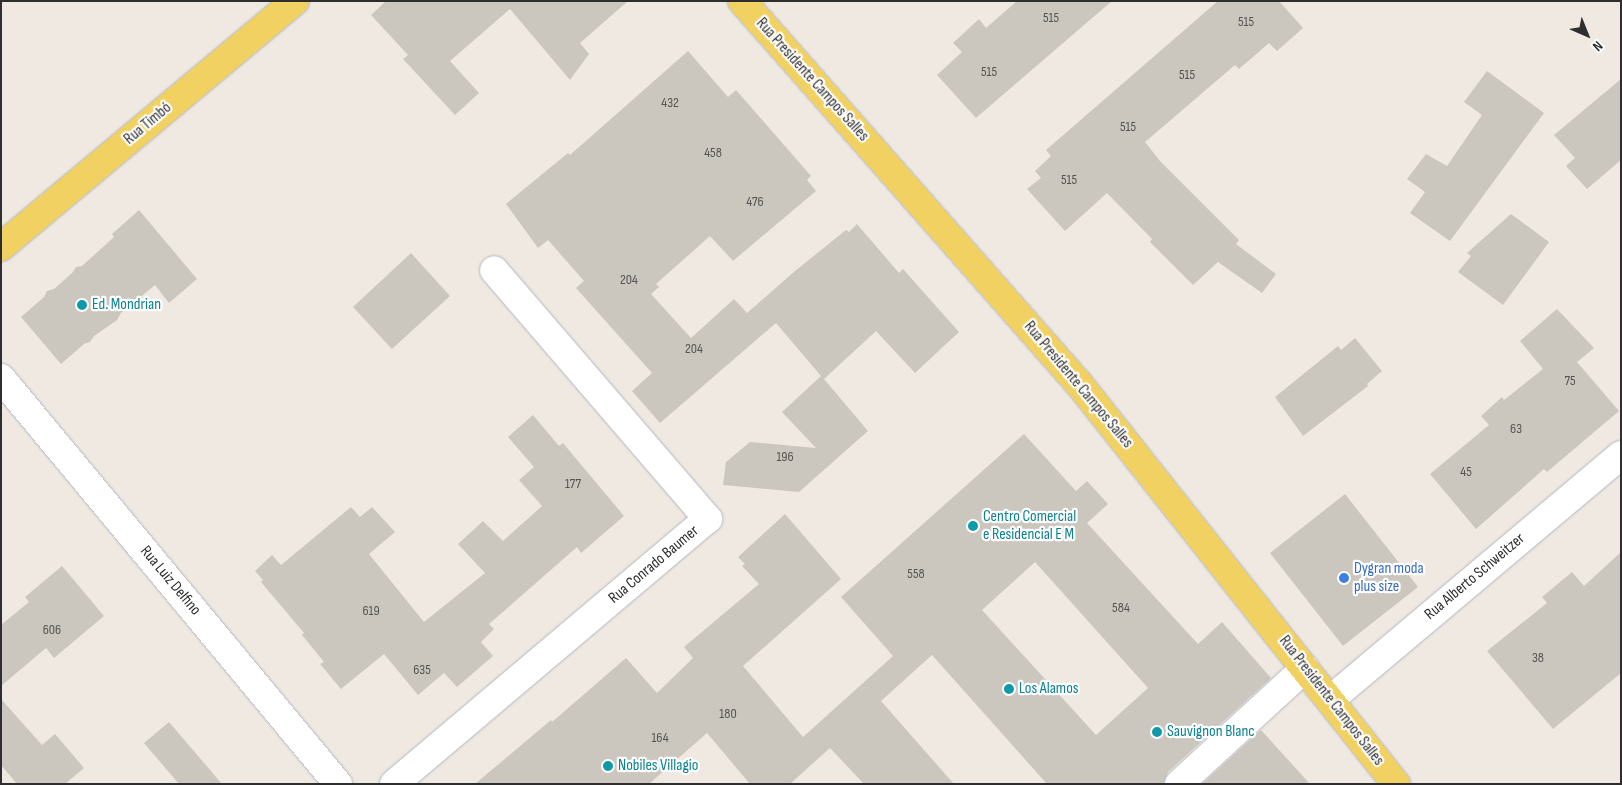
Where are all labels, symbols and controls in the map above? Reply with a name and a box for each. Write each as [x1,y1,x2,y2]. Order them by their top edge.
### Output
house number: 515 [1043,10,1059,26]
north arrow [1562,10,1612,60]
street label: Rua Presidente Campos Salles [752,14,872,146]
house number: 515 [1238,14,1254,30]
text: N [1589,37,1606,55]
house number: 515 [981,64,997,80]
house number: 515 [1179,67,1195,83]
house number: 432 [661,95,679,111]
street label: Rua Timbó [120,99,176,149]
house number: 515 [1120,119,1136,135]
house number: 458 [704,145,722,161]
house number: 515 [1061,172,1077,188]
house number: 476 [746,194,764,210]
house number: 204 [620,272,638,288]
place label: Ed. Mondrian [92,295,161,315]
marker: Ed. Mondrian [76,299,88,311]
street label: Rua Presidente Campos Salles [1019,318,1137,452]
house number: 204 [685,341,703,357]
house number: 75 [1564,373,1576,389]
house number: 63 [1510,421,1522,437]
house number: 196 [776,449,794,465]
house number: 45 [1460,464,1472,480]
house number: 177 [565,476,581,492]
place label: Centro Comercial e Residencial E M [983,507,1076,545]
marker: Centro Comercial e Residencial E M [967,520,979,532]
street label: Rua Conrado Baumer [605,522,703,608]
street label: Rua Alberto Schweitzer [1421,530,1529,624]
street label: Rua Luiz Delfino [136,542,204,620]
place label: Dygran moda plus size [1354,559,1424,597]
house number: 558 [907,566,925,582]
marker: Dygran moda plus size [1338,572,1350,584]
house number: 584 [1112,600,1130,616]
house number: 619 [362,603,380,619]
house number: 606 [43,622,61,638]
street label: Rua Presidente Campos Salles [1274,632,1388,770]
house number: 38 [1532,650,1544,666]
house number: 635 [413,662,431,678]
place label: Los Alamos [1019,679,1079,699]
marker: Los Alamos [1003,683,1015,695]
house number: 180 [719,706,737,722]
place label: Sauvignon Blanc [1167,722,1255,742]
marker: Sauvignon Blanc [1151,726,1163,738]
house number: 164 [651,730,669,746]
place label: Nobiles Villagio [618,756,698,776]
marker: Nobiles Villagio [602,760,614,772]

